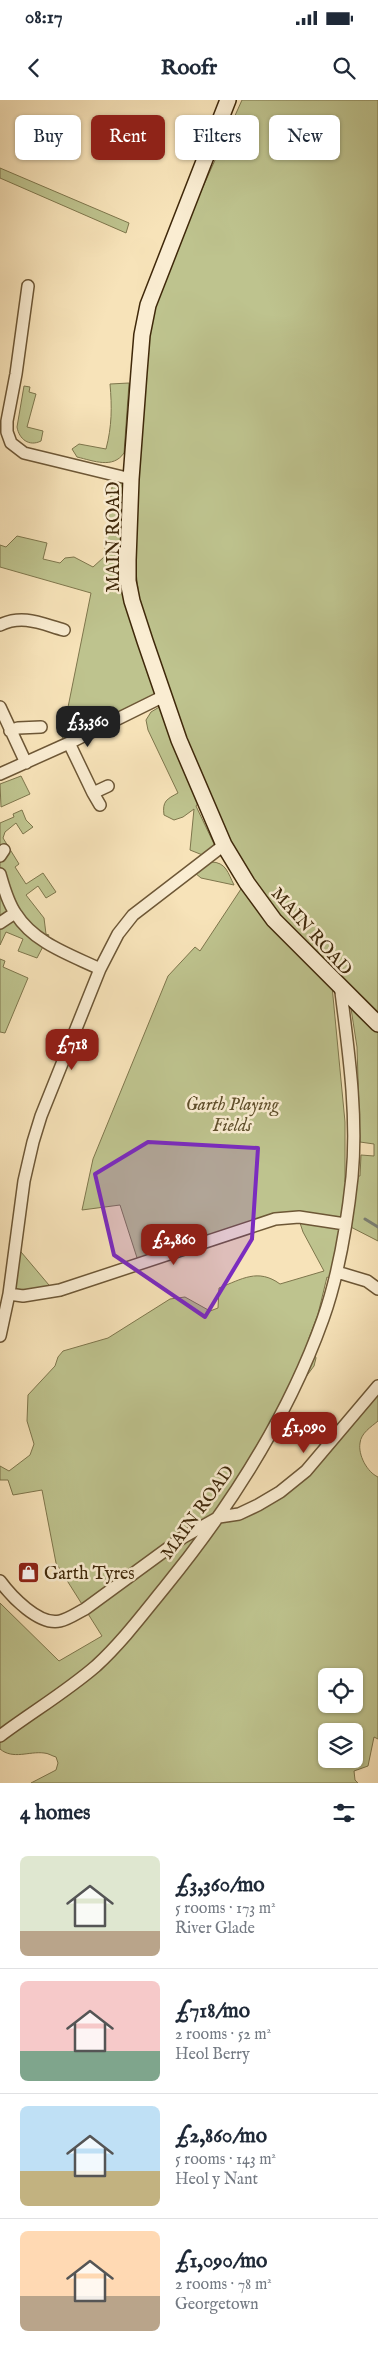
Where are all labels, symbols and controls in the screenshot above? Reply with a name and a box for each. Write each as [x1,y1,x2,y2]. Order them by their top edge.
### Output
text: 08:17 [25,6,63,30]
icon: back [20,54,48,82]
text: Roofr [161,54,217,82]
icon: search [330,54,358,82]
chip: Buy [15,115,81,160]
chip: Rent [91,115,165,160]
chip: Filters [175,115,259,160]
chip: New [269,115,340,160]
street label: MAIN ROAD [103,482,126,592]
pin: £3,360 [47,706,129,748]
text: £3,360 [67,712,109,732]
street label: MAIN ROAD [265,883,357,981]
pin: £718 [42,1028,102,1071]
text: £718 [57,1035,87,1055]
park label: Garth Playing Fields [185,1094,280,1138]
pin: £2,860 [133,1224,215,1266]
text: £2,860 [152,1230,196,1250]
pin: £1,090 [263,1412,345,1454]
text: £1,090 [282,1418,326,1438]
street label: MAIN ROAD [156,1461,240,1564]
shop icon: Garth Tyres [16,1561,40,1585]
place label: Garth Tyres [44,1563,135,1586]
map controls [318,1668,363,1768]
button: locate [318,1668,363,1713]
button: layers [318,1723,363,1768]
icon: filters [330,1799,358,1827]
text: 4 homes [20,1800,90,1827]
text: £3,360/mo [175,1872,265,1899]
icon: home [60,1876,120,1936]
text: 5 rooms · 173 m² [175,1899,276,1919]
text: River Glade [175,1919,255,1939]
text: £718/mo [175,1998,250,2025]
icon: home [60,2001,120,2061]
text: 2 rooms · 52 m² [175,2025,271,2045]
text: Heol Berry [175,2045,250,2065]
text: £2,860/mo [175,2123,267,2150]
icon: home [60,2126,120,2186]
text: 5 rooms · 143 m² [175,2150,276,2170]
text: Heol y Nant [175,2170,258,2190]
text: £1,090/mo [175,2248,267,2275]
icon: home [60,2251,120,2311]
text: 2 rooms · 78 m² [175,2275,272,2295]
text: Georgetown [175,2295,258,2315]

